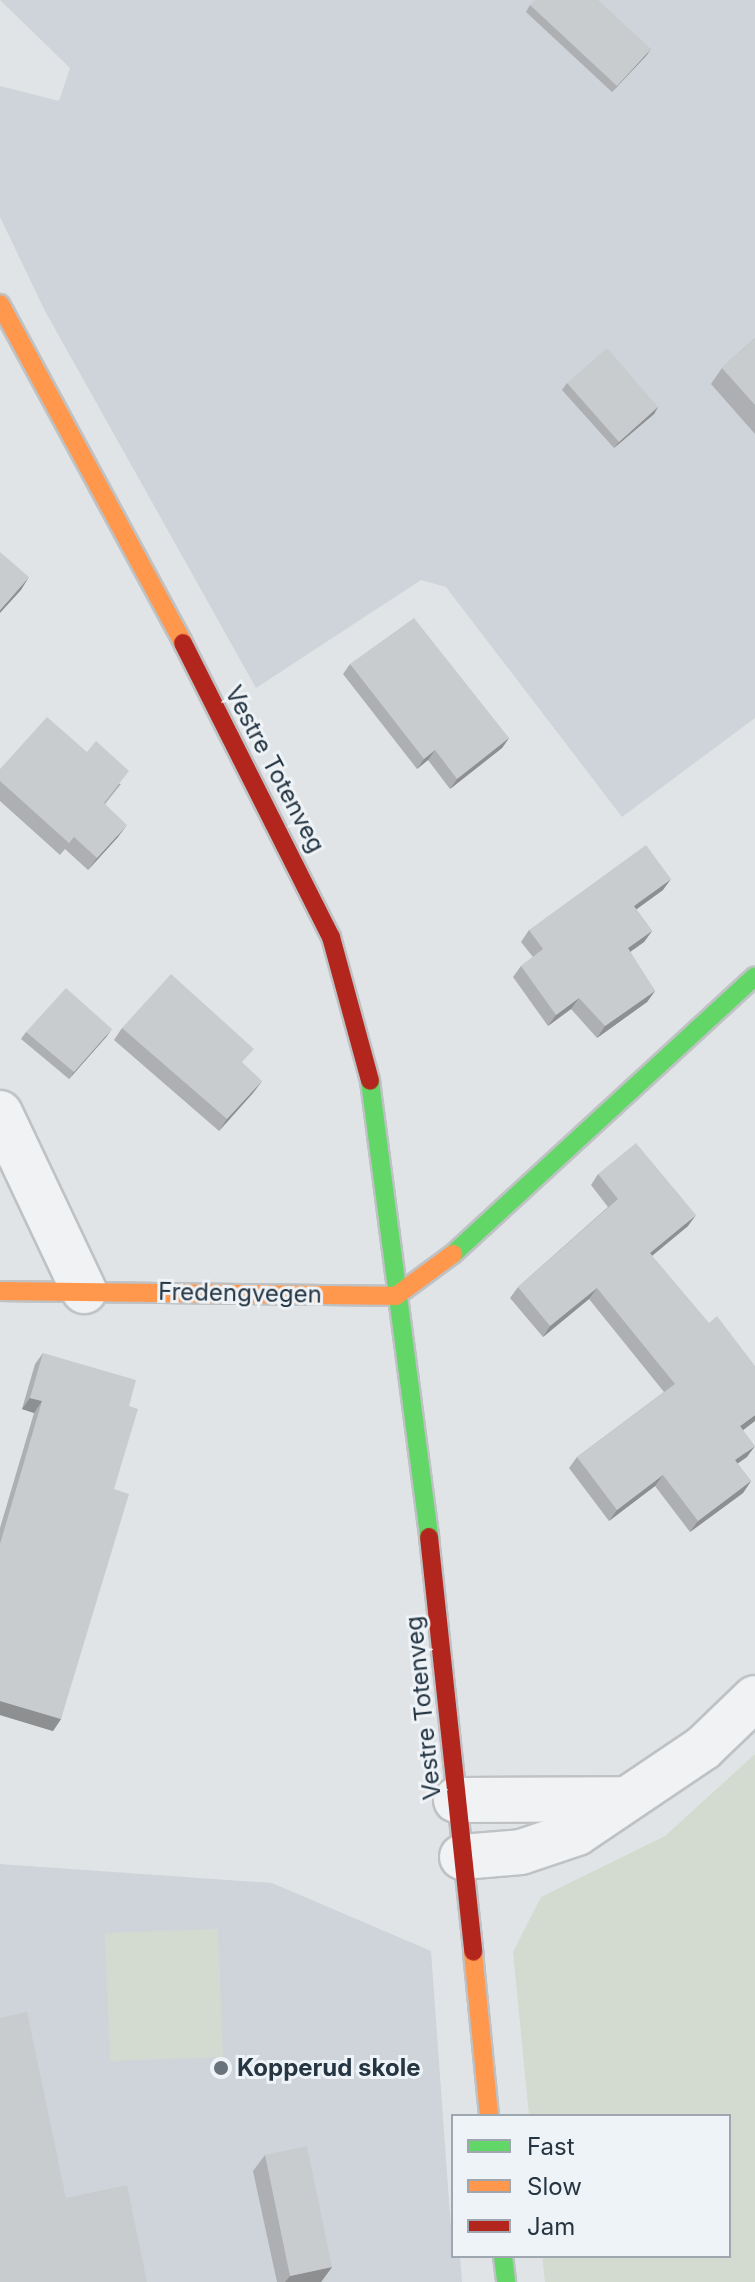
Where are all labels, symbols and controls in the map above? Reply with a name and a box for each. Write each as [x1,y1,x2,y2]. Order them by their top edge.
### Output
street label: Vestre Totenveg [219,681,331,857]
street label: Fredengvegen [158,1277,322,1309]
street label: Vestre Totenveg [399,1615,447,1801]
place label: Kopperud skole [237,2054,420,2082]
marker: Kopperud skole [212,2059,230,2077]
legend [451,2114,731,2258]
text: Fast [527,2132,575,2161]
text: Slow [527,2172,582,2201]
text: Jam [527,2212,575,2241]

